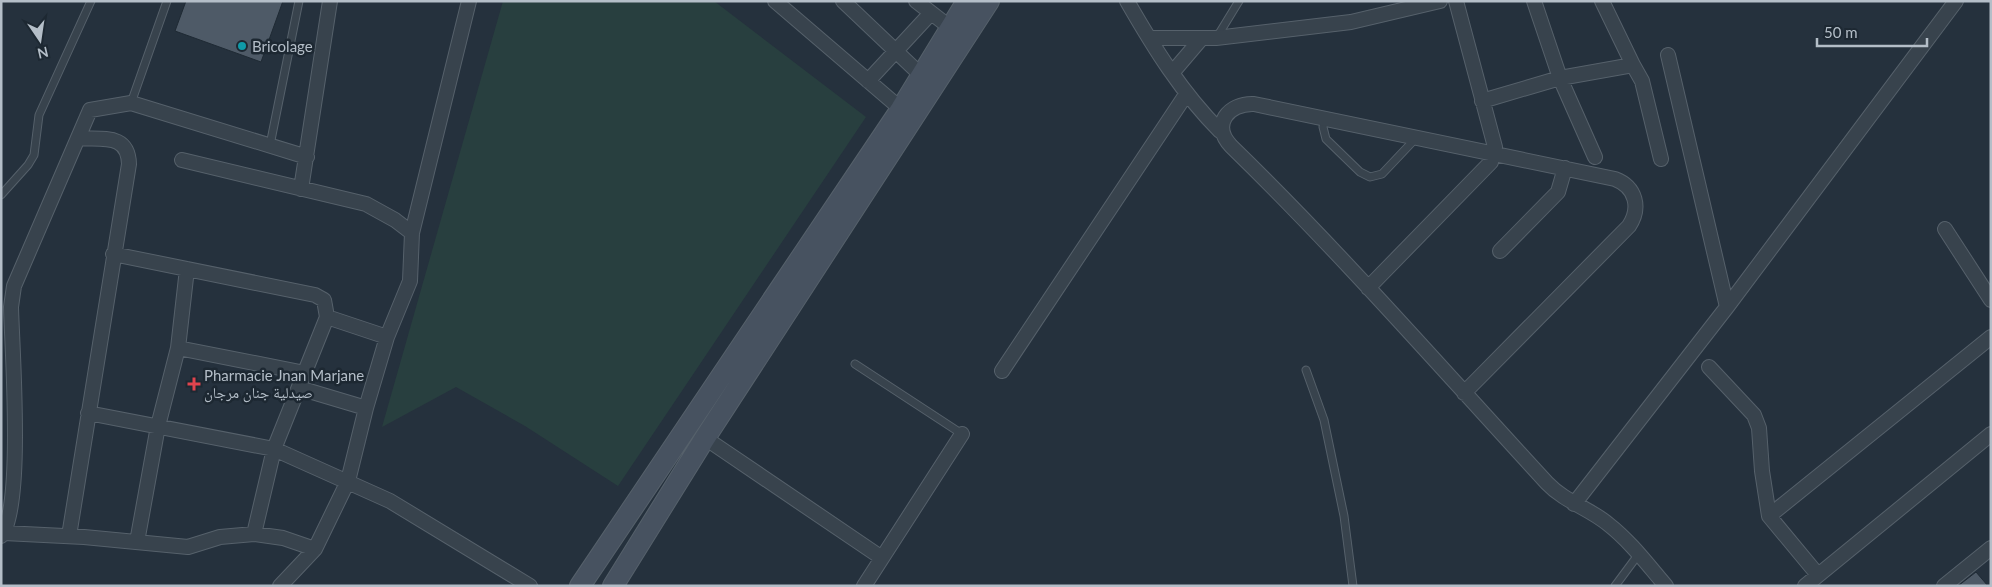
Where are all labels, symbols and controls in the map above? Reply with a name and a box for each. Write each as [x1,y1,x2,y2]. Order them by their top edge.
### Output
north arrow [15,15,65,65]
scale bar [1817,15,1927,47]
text: 50 m [1824,23,1858,41]
place label: Bricolage [252,37,313,55]
marker: Bricolage [236,40,248,52]
text: N [36,44,50,63]
place label: Pharmacie Jnan Marjane صيدلية جنان مرجان [204,366,364,403]
marker: Pharmacie Jnan Marjane صيدلية جنان مرجان [188,378,200,390]

